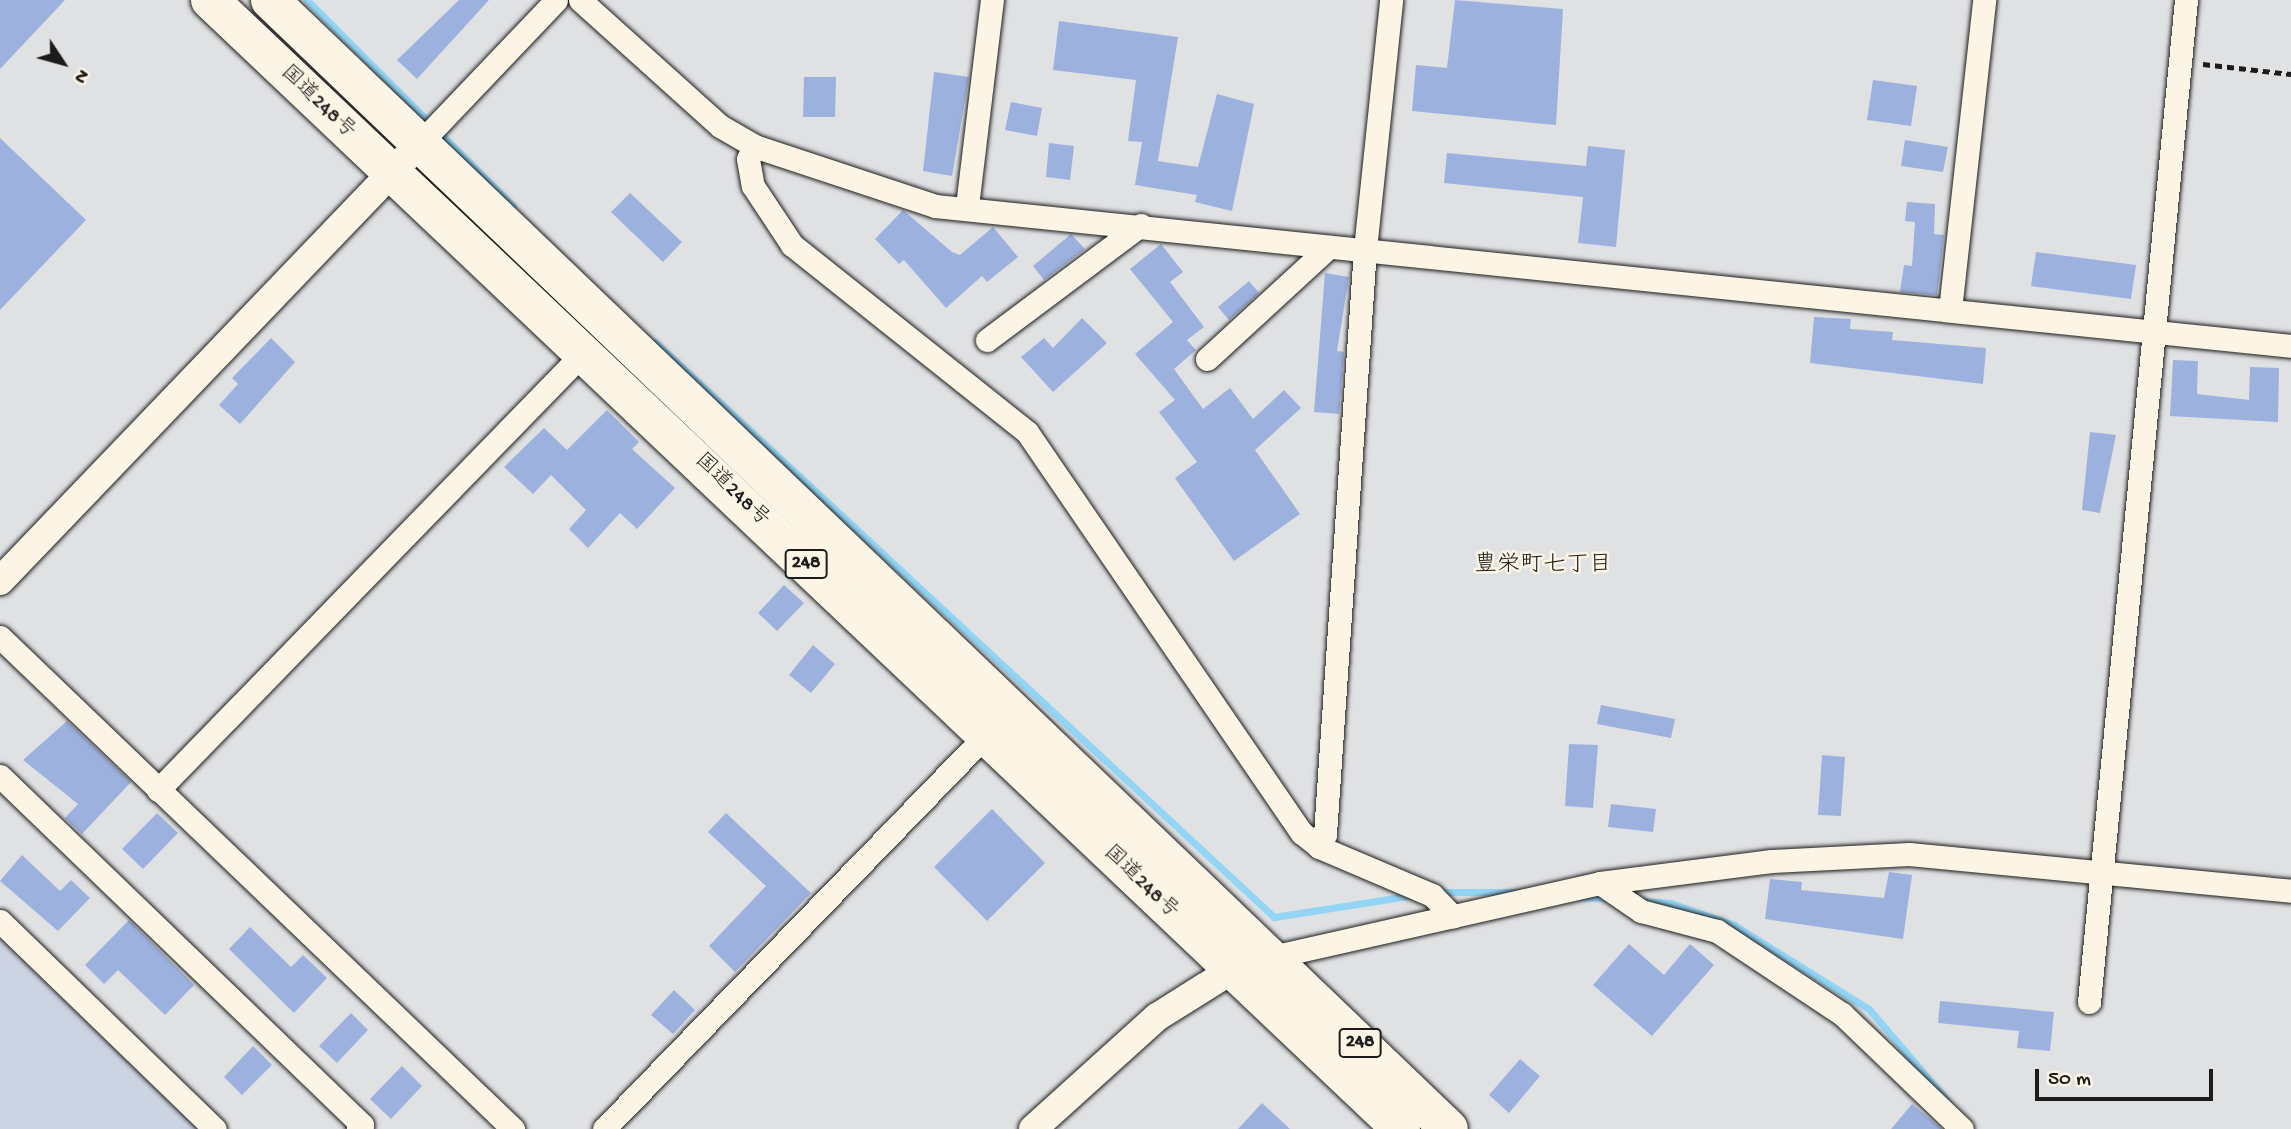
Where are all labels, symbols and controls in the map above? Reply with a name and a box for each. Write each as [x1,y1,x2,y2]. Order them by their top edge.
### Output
north arrow [28,28,98,98]
street label: 国道248号 [274,61,360,145]
text: N [67,64,93,87]
street label: 国道248号 [688,449,774,533]
road number: 248 [783,548,829,580]
district label: 豊栄町七丁目 [1474,552,1612,580]
street label: 国道248号 [1097,841,1183,925]
road number: 248 [1337,1028,1383,1058]
scale bar [2039,1056,2218,1100]
text: 50 m [2048,1068,2091,1093]

